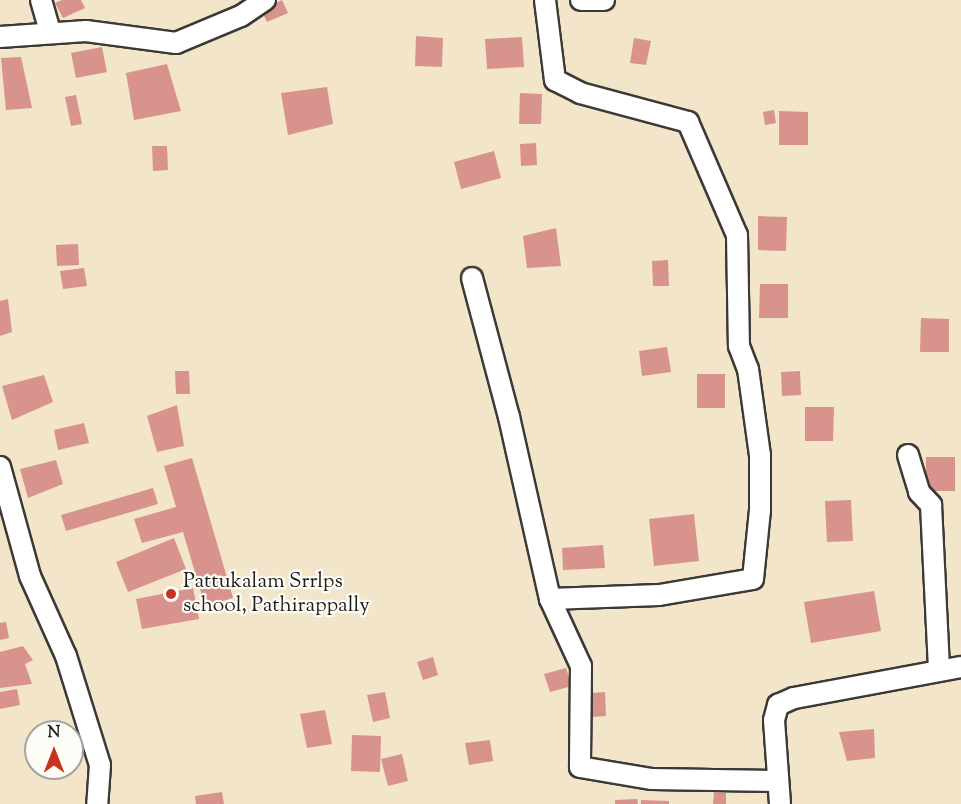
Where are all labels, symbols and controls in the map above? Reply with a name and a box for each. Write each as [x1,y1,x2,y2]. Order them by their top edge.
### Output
place label: Pattukalam Srrlps school, Pathirappally [183,569,370,619]
marker: Pattukalam Srrlps school, Pathirappally [164,587,178,601]
north arrow [24,720,84,780]
text: N [48,722,60,745]

